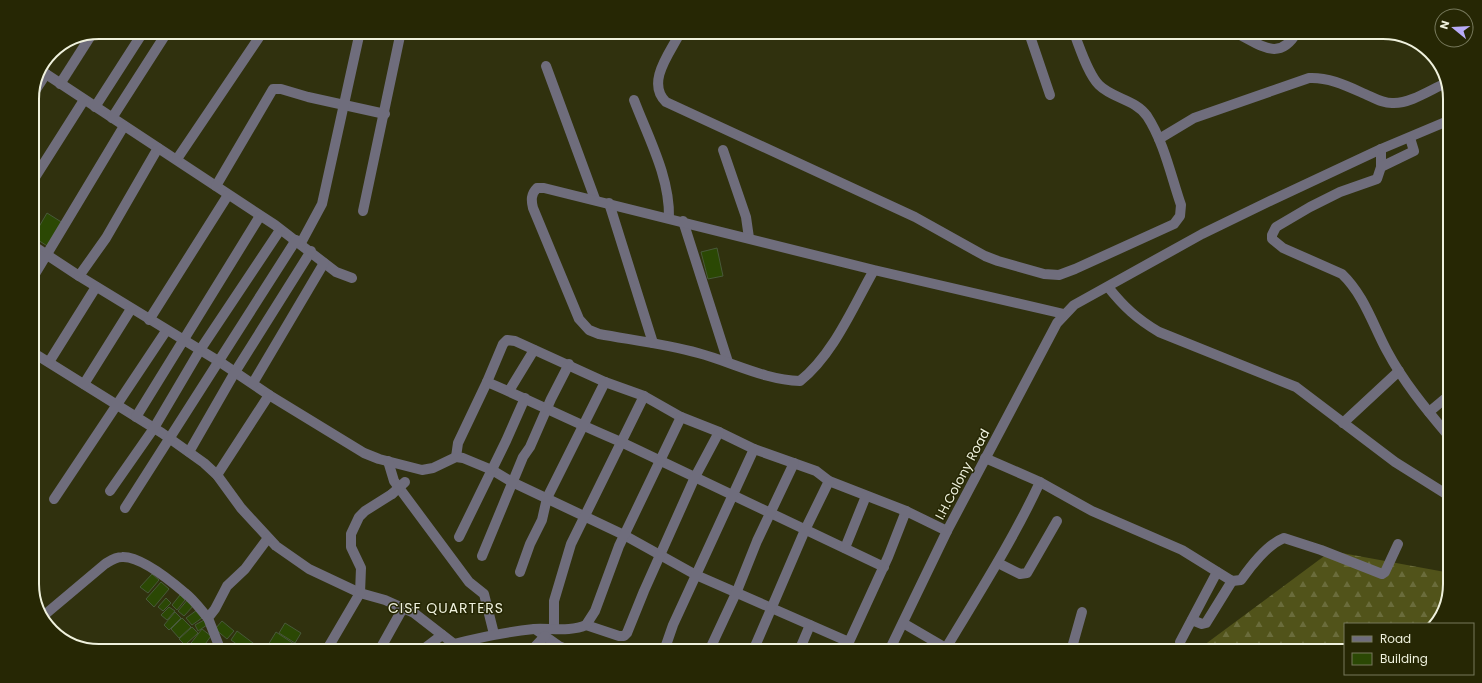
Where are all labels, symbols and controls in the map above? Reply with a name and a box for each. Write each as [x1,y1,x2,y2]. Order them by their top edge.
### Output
north arrow [1434,8,1474,48]
text: N [1436,18,1453,31]
street label: I.H.Colony Road [930,425,994,523]
district label: CISF QUARTERS [388,598,504,618]
legend [1344,623,1474,675]
text: Road [1380,630,1411,647]
text: Building [1380,650,1428,667]

